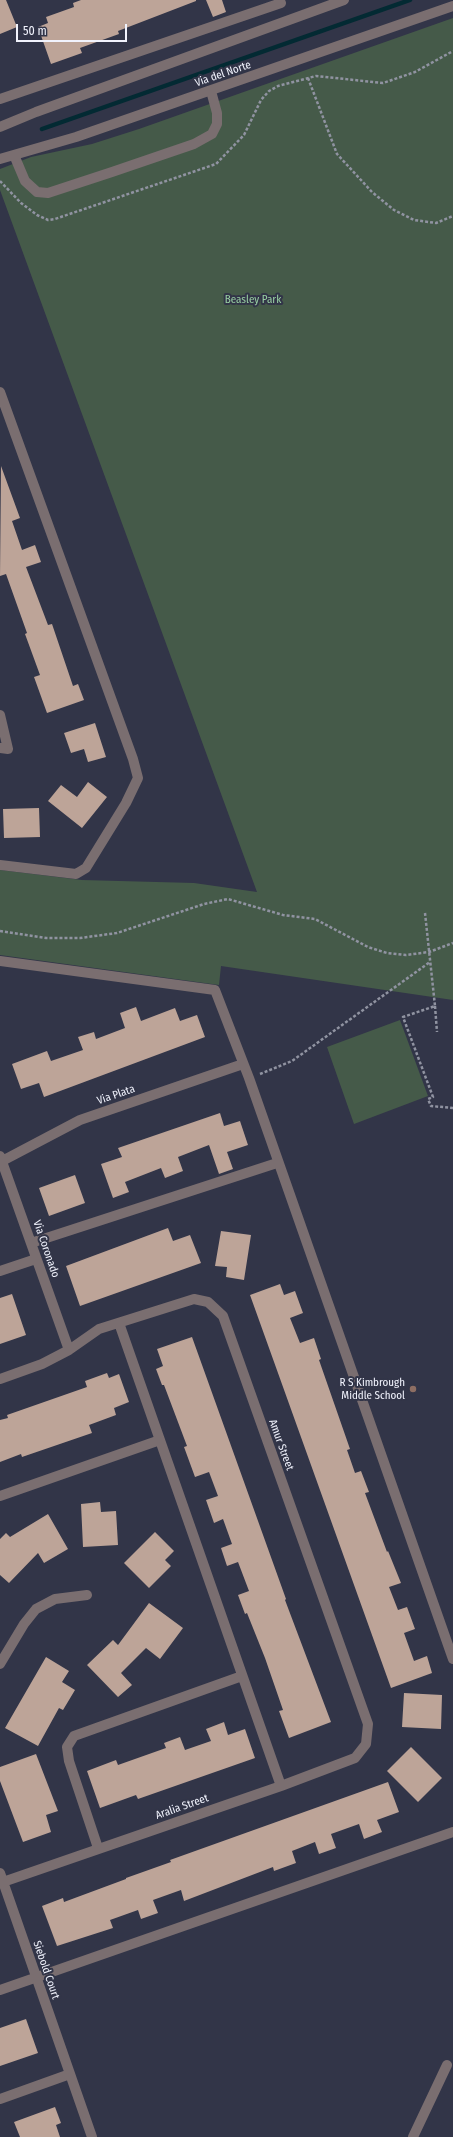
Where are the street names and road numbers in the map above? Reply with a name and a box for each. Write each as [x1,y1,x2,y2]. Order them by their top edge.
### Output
street label: Via del Norte [193,58,253,90]
street label: Via Plata [95,1082,137,1108]
street label: Via Coronado [30,1219,62,1279]
street label: Amur Street [266,1418,296,1472]
street label: Aralia Street [154,1792,210,1822]
street label: Siebold Court [30,1939,62,2001]

